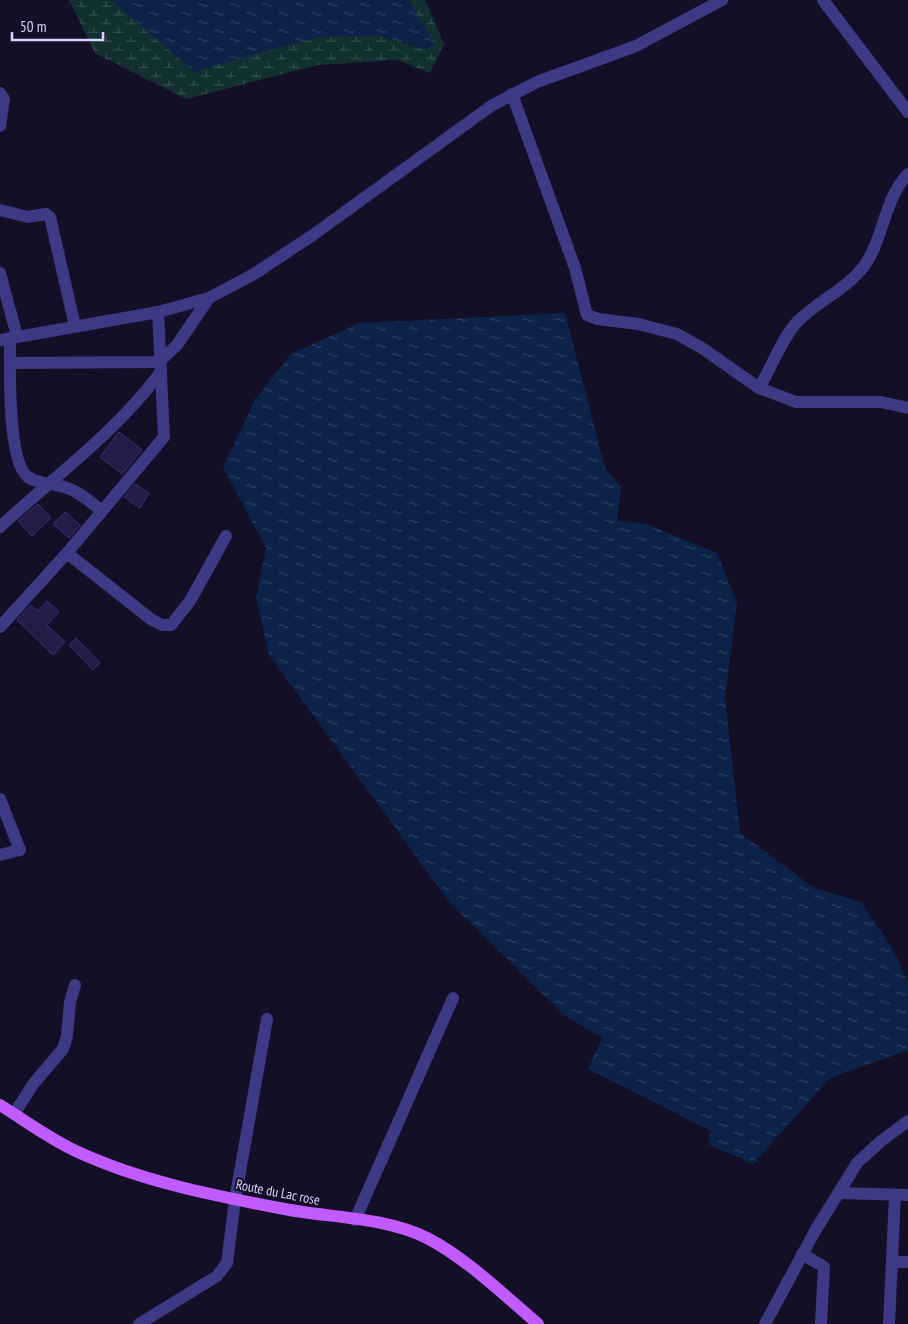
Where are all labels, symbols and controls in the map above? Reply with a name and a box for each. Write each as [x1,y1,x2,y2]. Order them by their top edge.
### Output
scale bar [12,10,104,42]
text: 50 m [20,17,46,36]
street label: Route du Lac rose [234,1175,322,1209]

